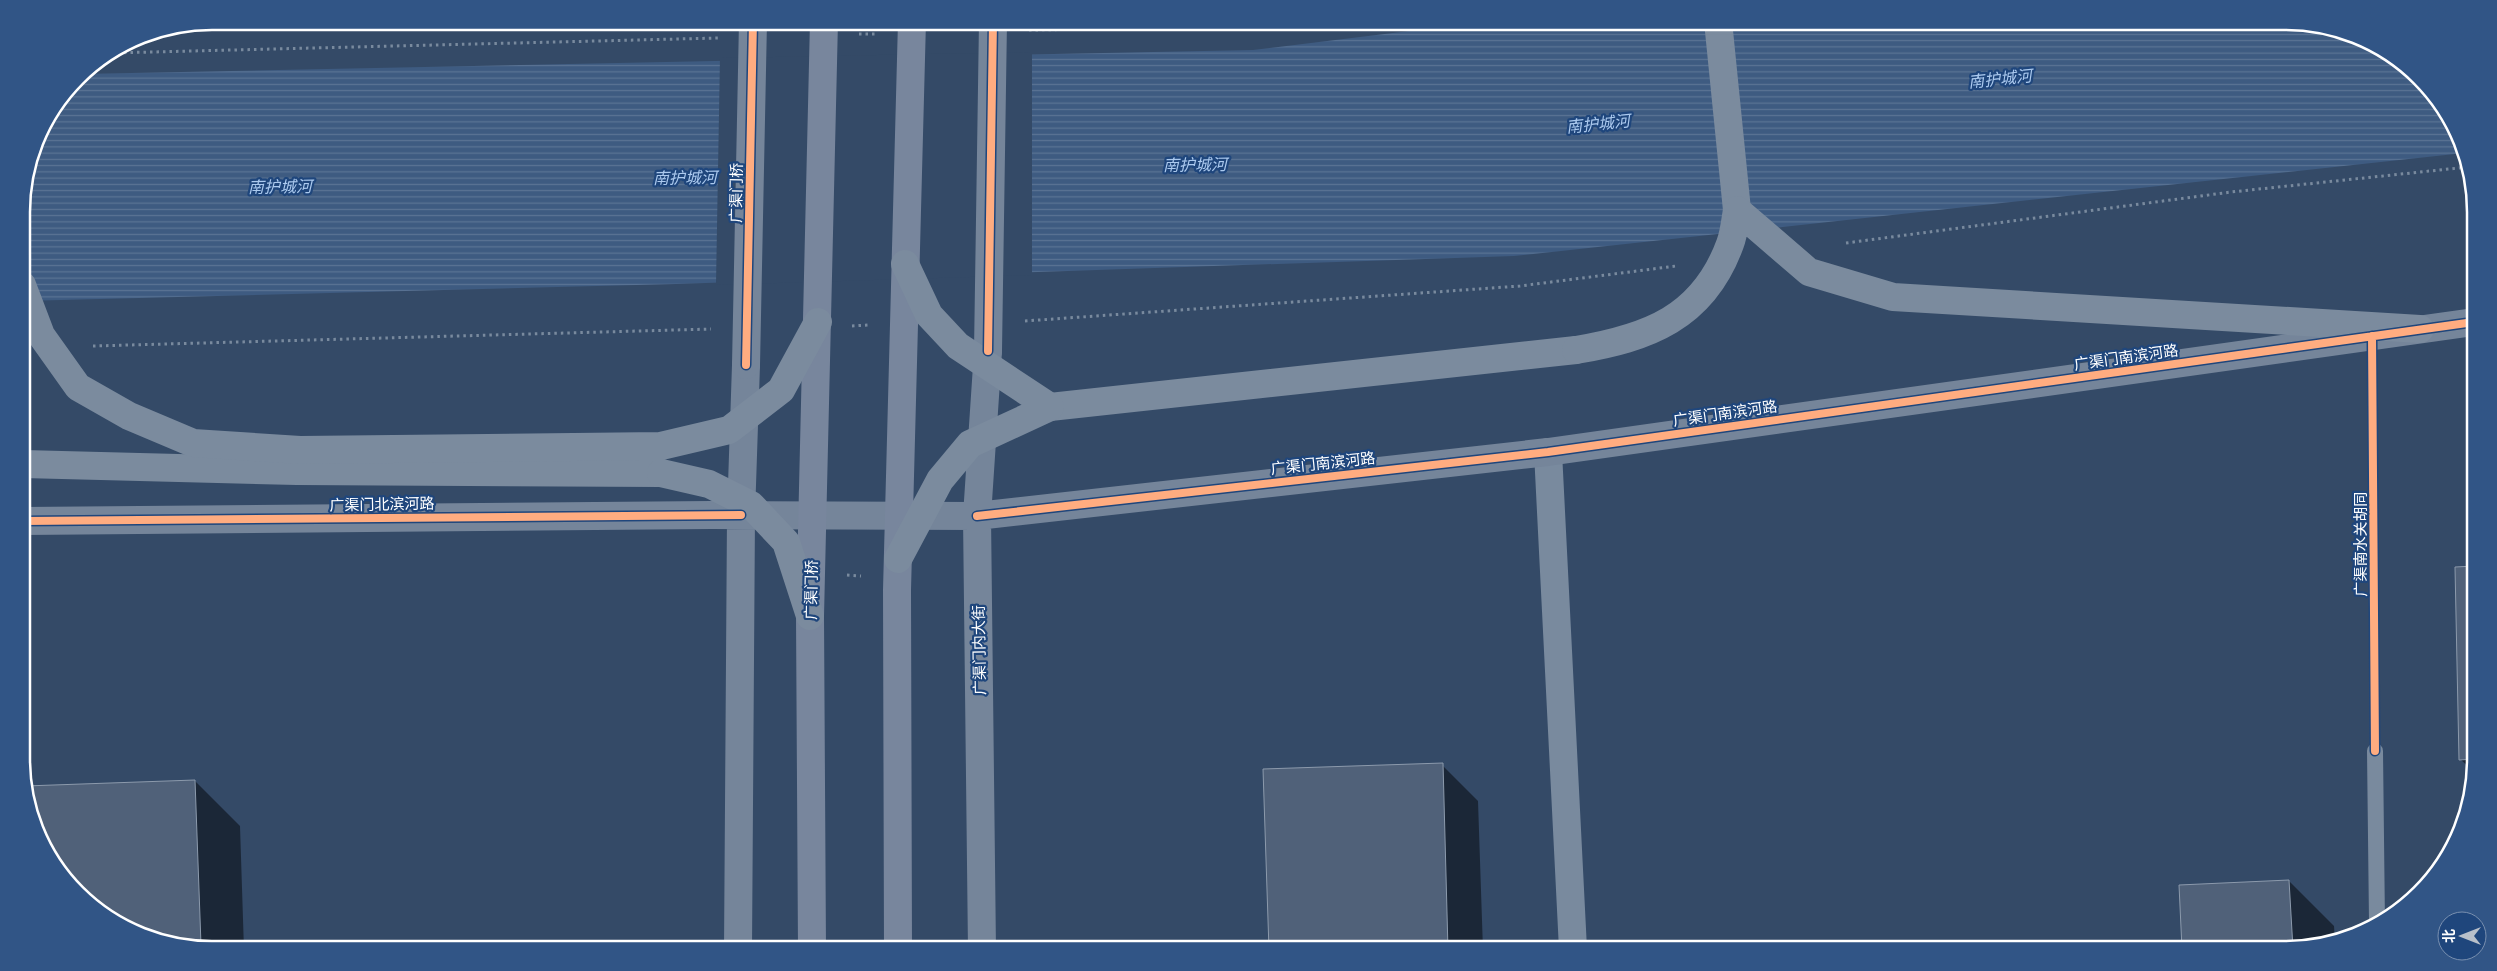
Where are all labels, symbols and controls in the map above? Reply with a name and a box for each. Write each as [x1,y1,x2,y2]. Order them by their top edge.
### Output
water label: 南护城河 [1967,67,2036,91]
water label: 南护城河 [1565,112,1634,136]
water label: 南护城河 [1163,156,1230,174]
street label: 广渠门桥 [727,163,745,223]
water label: 南护城河 [653,169,720,187]
water label: 南护城河 [248,178,315,196]
street label: 广渠门南滨河路 [2073,341,2179,373]
street label: 广渠门南滨河路 [1672,397,1778,429]
street label: 广渠门南滨河路 [1270,449,1376,477]
street label: 广渠南水关胡同 [2352,491,2369,597]
street label: 广渠门北滨河路 [329,495,435,513]
street label: 广渠门桥 [802,560,820,620]
street label: 广渠门内大街 [970,605,988,695]
north arrow [2437,911,2487,961]
text: 北 [2441,929,2457,943]

